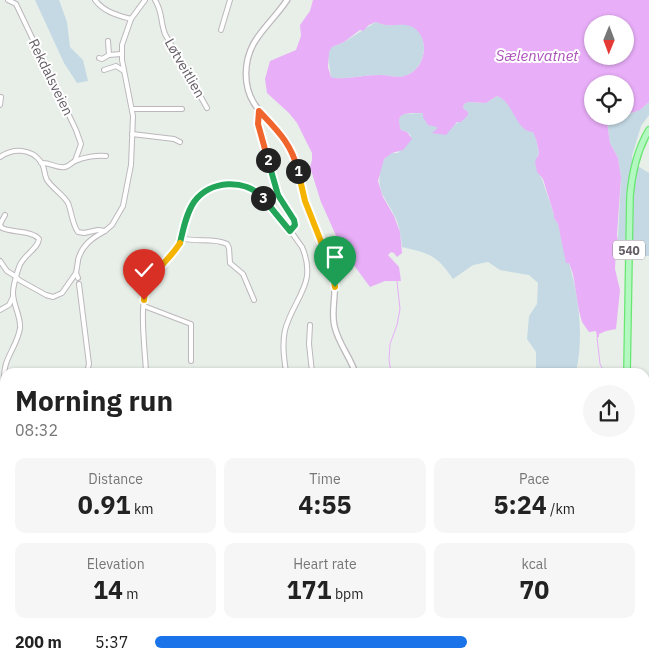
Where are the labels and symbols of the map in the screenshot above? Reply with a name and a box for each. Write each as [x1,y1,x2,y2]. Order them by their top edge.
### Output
north arrow [584,15,634,65]
street label: Løtveitlien [161,35,209,101]
street label: Rekdalsveien [25,36,77,118]
water label: Sælenvatnet [496,46,579,65]
pin: 2 [256,148,280,172]
pin: 1 [286,158,310,184]
pin: 3 [250,186,276,210]
pin [314,236,356,287]
road number: 540 [613,240,645,260]
pin [123,249,165,300]

